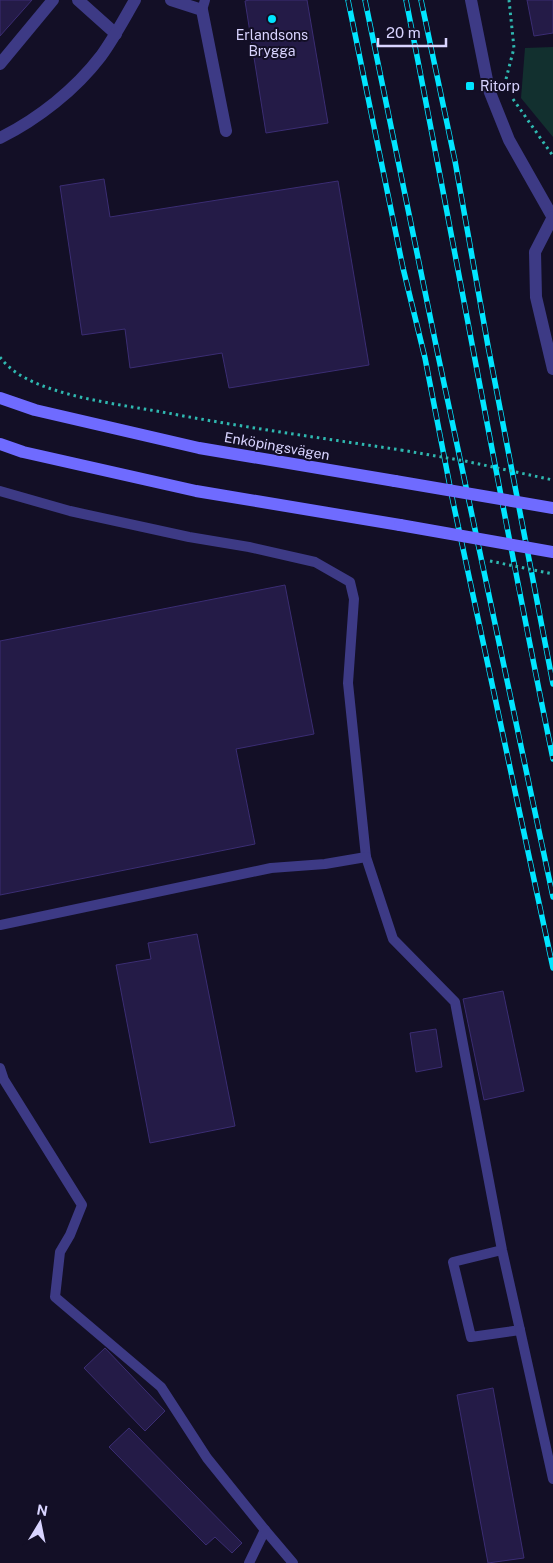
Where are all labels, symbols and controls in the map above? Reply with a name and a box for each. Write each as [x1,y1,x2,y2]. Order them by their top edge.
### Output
marker: Erlandsons Brygga [266,13,278,25]
scale bar [378,15,446,47]
text: 20 m [386,24,421,41]
place label: Erlandsons Brygga [236,27,308,59]
place label: Ritorp [480,78,520,94]
marker: Ritorp [464,80,476,92]
street label: Enköpingsvägen [223,429,331,463]
north arrow [15,1498,65,1548]
text: N [35,1501,49,1519]

